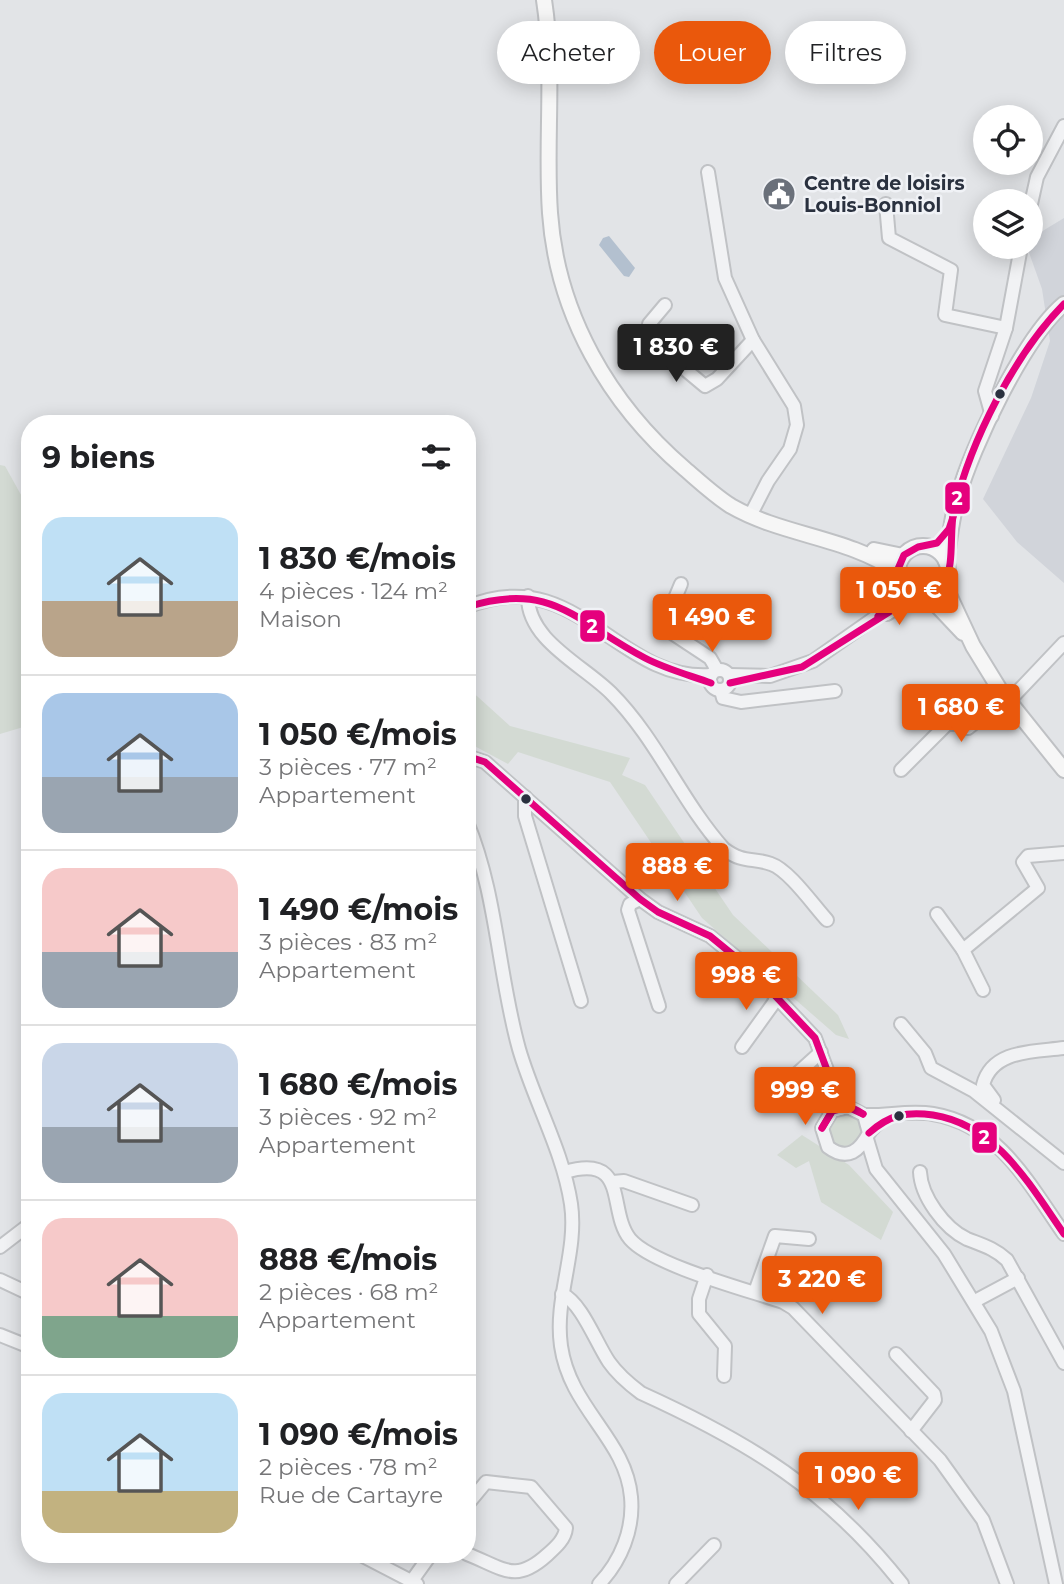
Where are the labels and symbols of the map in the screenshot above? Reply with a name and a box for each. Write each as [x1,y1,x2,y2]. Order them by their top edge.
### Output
place label: Centre de loisirs Louis-Bonniol [804,172,965,217]
public building icon: Centre de loisirs Louis-Bonniol [760,175,798,213]
pin: 1 830 € [611,324,741,384]
unlabelled marker [993,387,1007,401]
line badge: 2 [944,481,971,515]
text: 2 [951,487,963,510]
pin: 1 050 € [834,568,964,627]
pin: 1 490 € [647,594,777,654]
line badge: 2 [579,609,606,643]
text: 2 [586,615,598,638]
pin: 1 680 € [896,684,1026,744]
unlabelled marker [519,792,533,806]
pin: 888 € [628,844,726,903]
pin: 998 € [697,953,795,1012]
pin: 999 € [756,1068,854,1127]
unlabelled marker [892,1109,906,1123]
line badge: 2 [971,1121,998,1154]
text: 2 [978,1126,990,1149]
pin: 3 220 € [757,1256,887,1316]
pin: 1 090 € [793,1452,923,1512]

